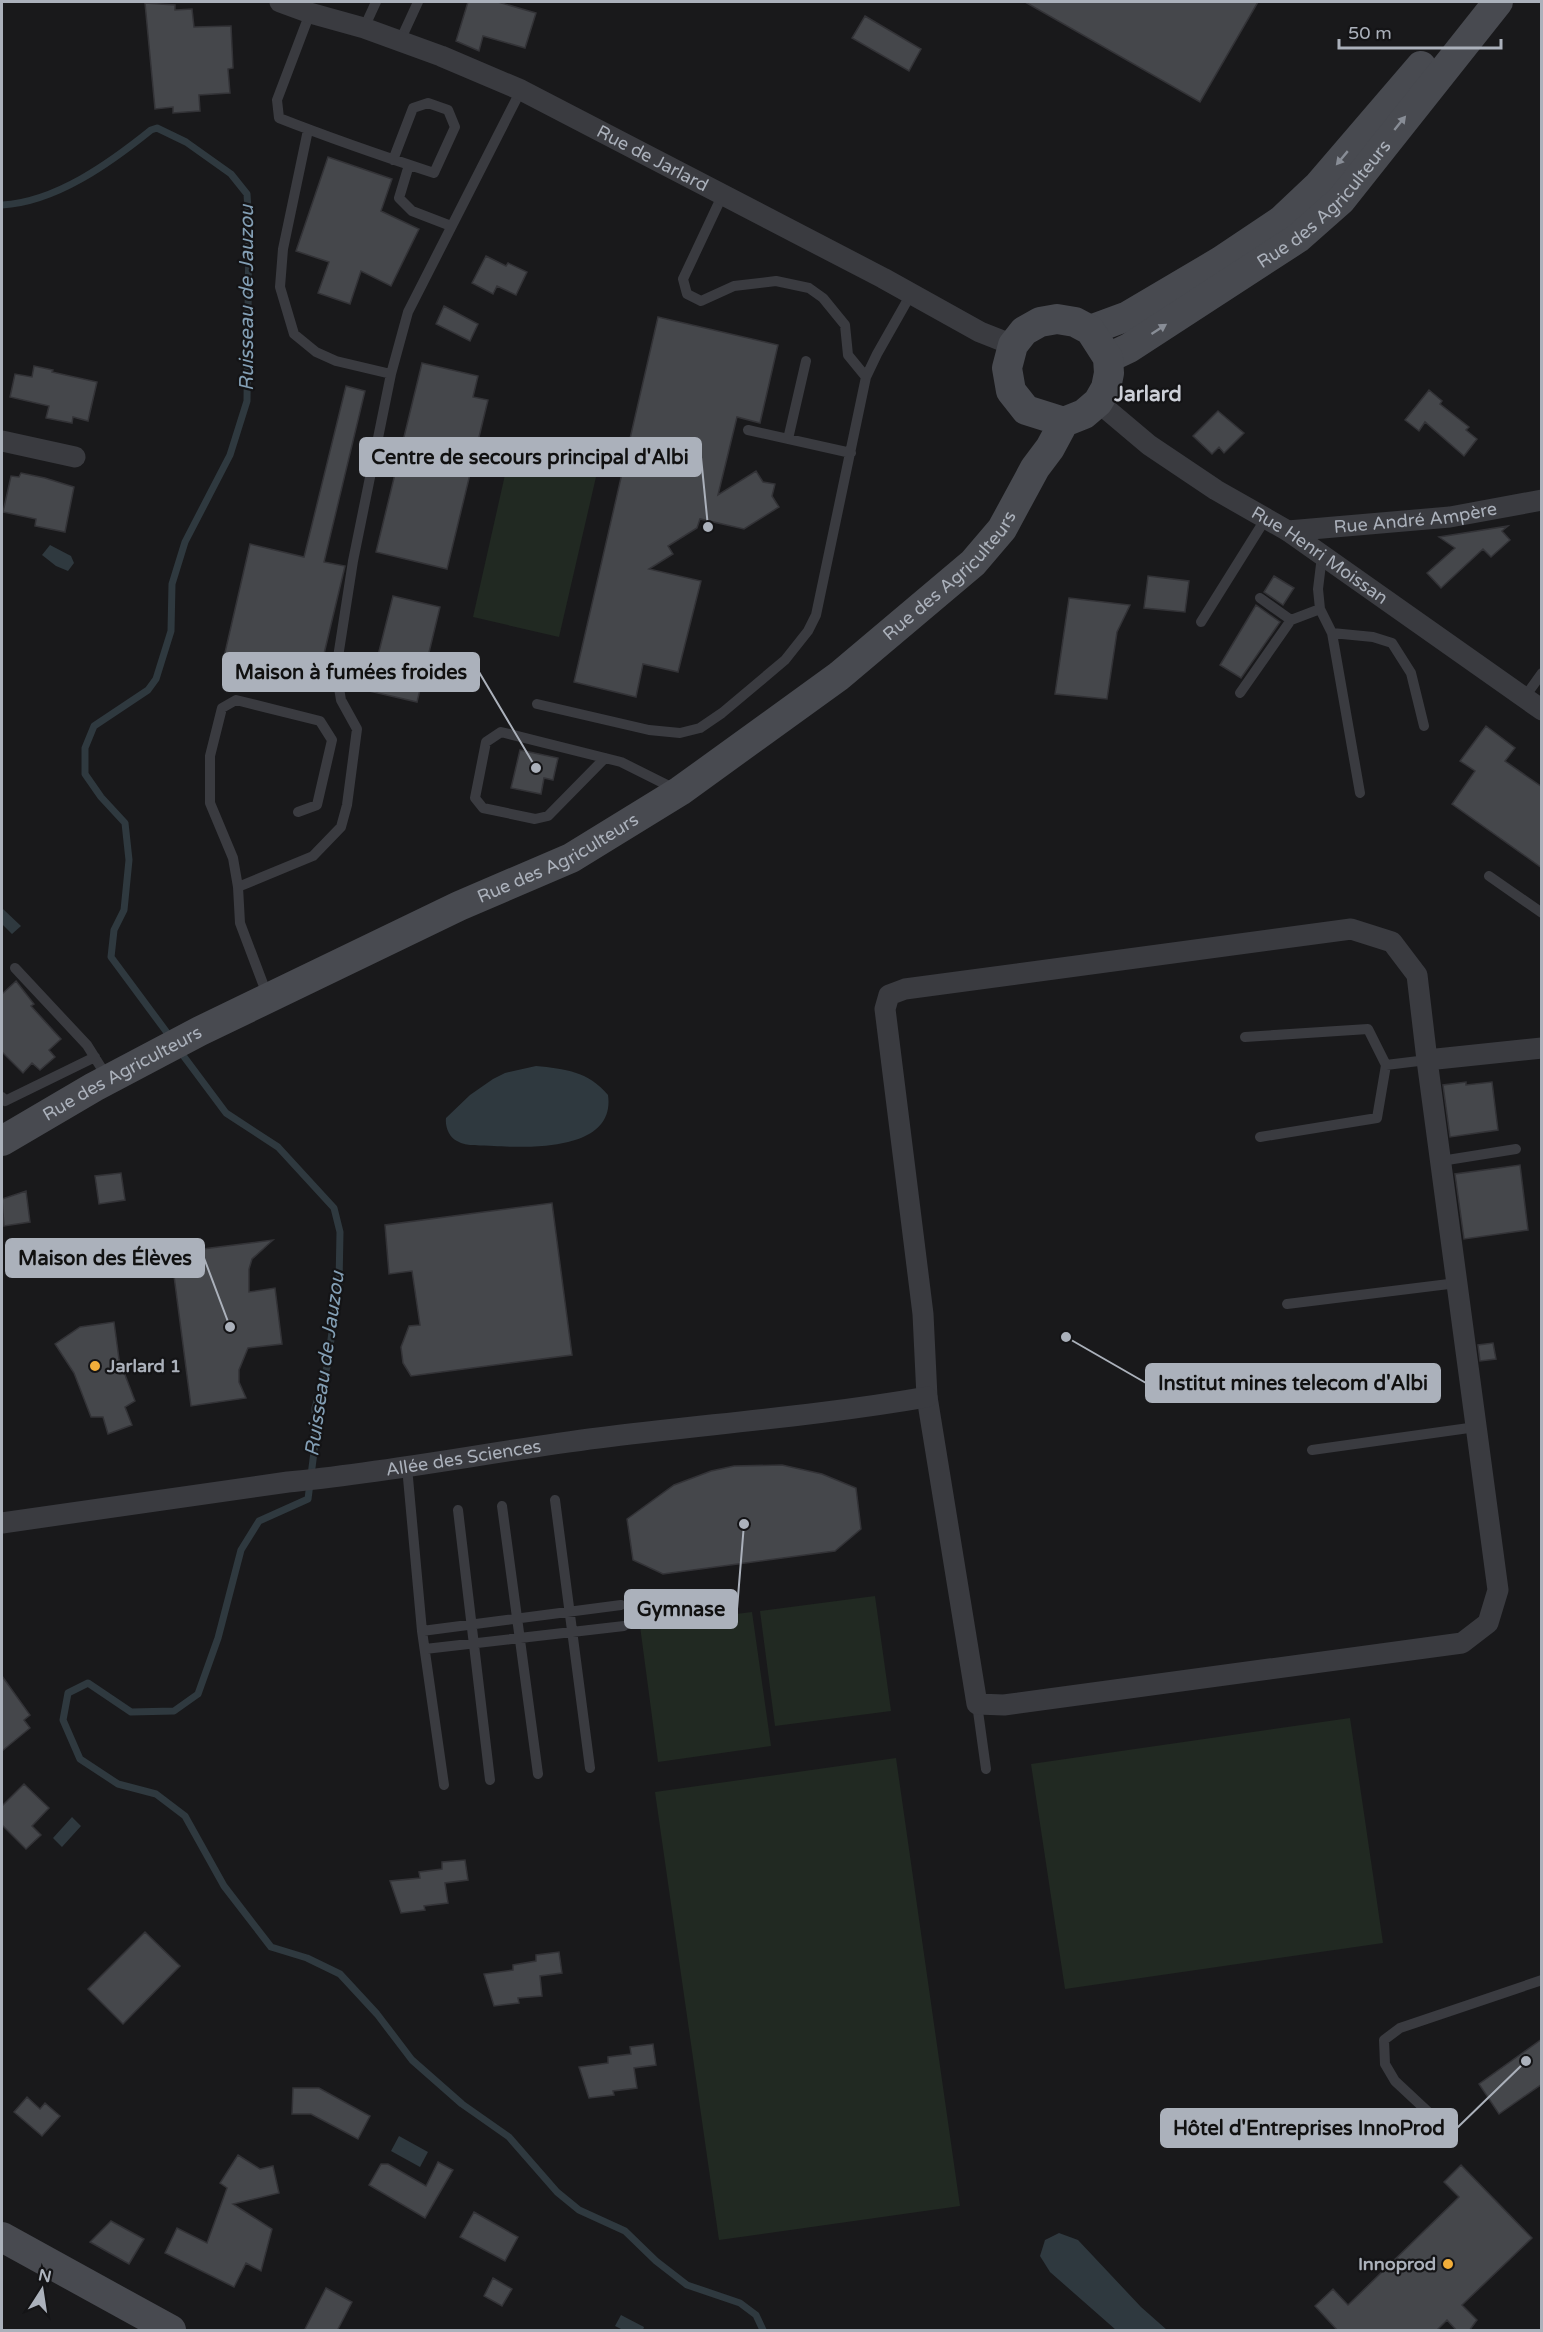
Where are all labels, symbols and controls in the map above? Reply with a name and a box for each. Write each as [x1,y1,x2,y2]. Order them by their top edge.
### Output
scale bar [1339,12,1501,50]
text: 50 m [1348,22,1392,44]
one-way arrow [1393,116,1406,131]
street label: Rue de Jarlard [593,120,712,196]
street label: Rue des Agriculteurs [1253,135,1395,273]
one-way arrow [1336,150,1349,165]
water label: Ruisseau de Jauzou [235,203,259,391]
one-way arrow [1150,323,1166,335]
district label: Jarlard [1113,382,1182,407]
callout: Centre de secours principal d'Albi [360,438,701,476]
text: Centre de secours principal d'Albi [371,446,689,470]
street label: Rue André Ampère [1333,498,1499,538]
street label: Rue Henri Moissan [1247,501,1392,609]
street label: Rue des Agriculteurs [878,507,1021,645]
callout: Maison à fumées froides [223,653,479,691]
text: Maison à fumées froides [235,661,468,685]
street label: Rue des Agriculteurs [474,808,642,908]
street label: Rue des Agriculteurs [39,1021,206,1126]
callout: Maison des Élèves [6,1239,204,1277]
text: Maison des Élèves [18,1245,192,1271]
water label: Ruisseau de Jauzou [300,1268,350,1458]
place label: Jarlard 1 [106,1355,181,1377]
marker: Jarlard 1 [88,1359,102,1373]
callout: Institut mines telecom d'Albi [1146,1364,1440,1402]
text: Institut mines telecom d'Albi [1158,1372,1428,1396]
street label: Allée des Sciences [384,1435,543,1481]
callout: Gymnase [625,1590,737,1628]
text: Gymnase [637,1598,725,1622]
callout: Hôtel d'Entreprises InnoProd [1161,2109,1457,2147]
text: Hôtel d'Entreprises InnoProd [1173,2117,1445,2141]
place label: Innoprod [1358,2253,1436,2275]
marker: Innoprod [1441,2257,1455,2271]
north arrow [12,2260,72,2320]
text: N [37,2265,53,2287]

